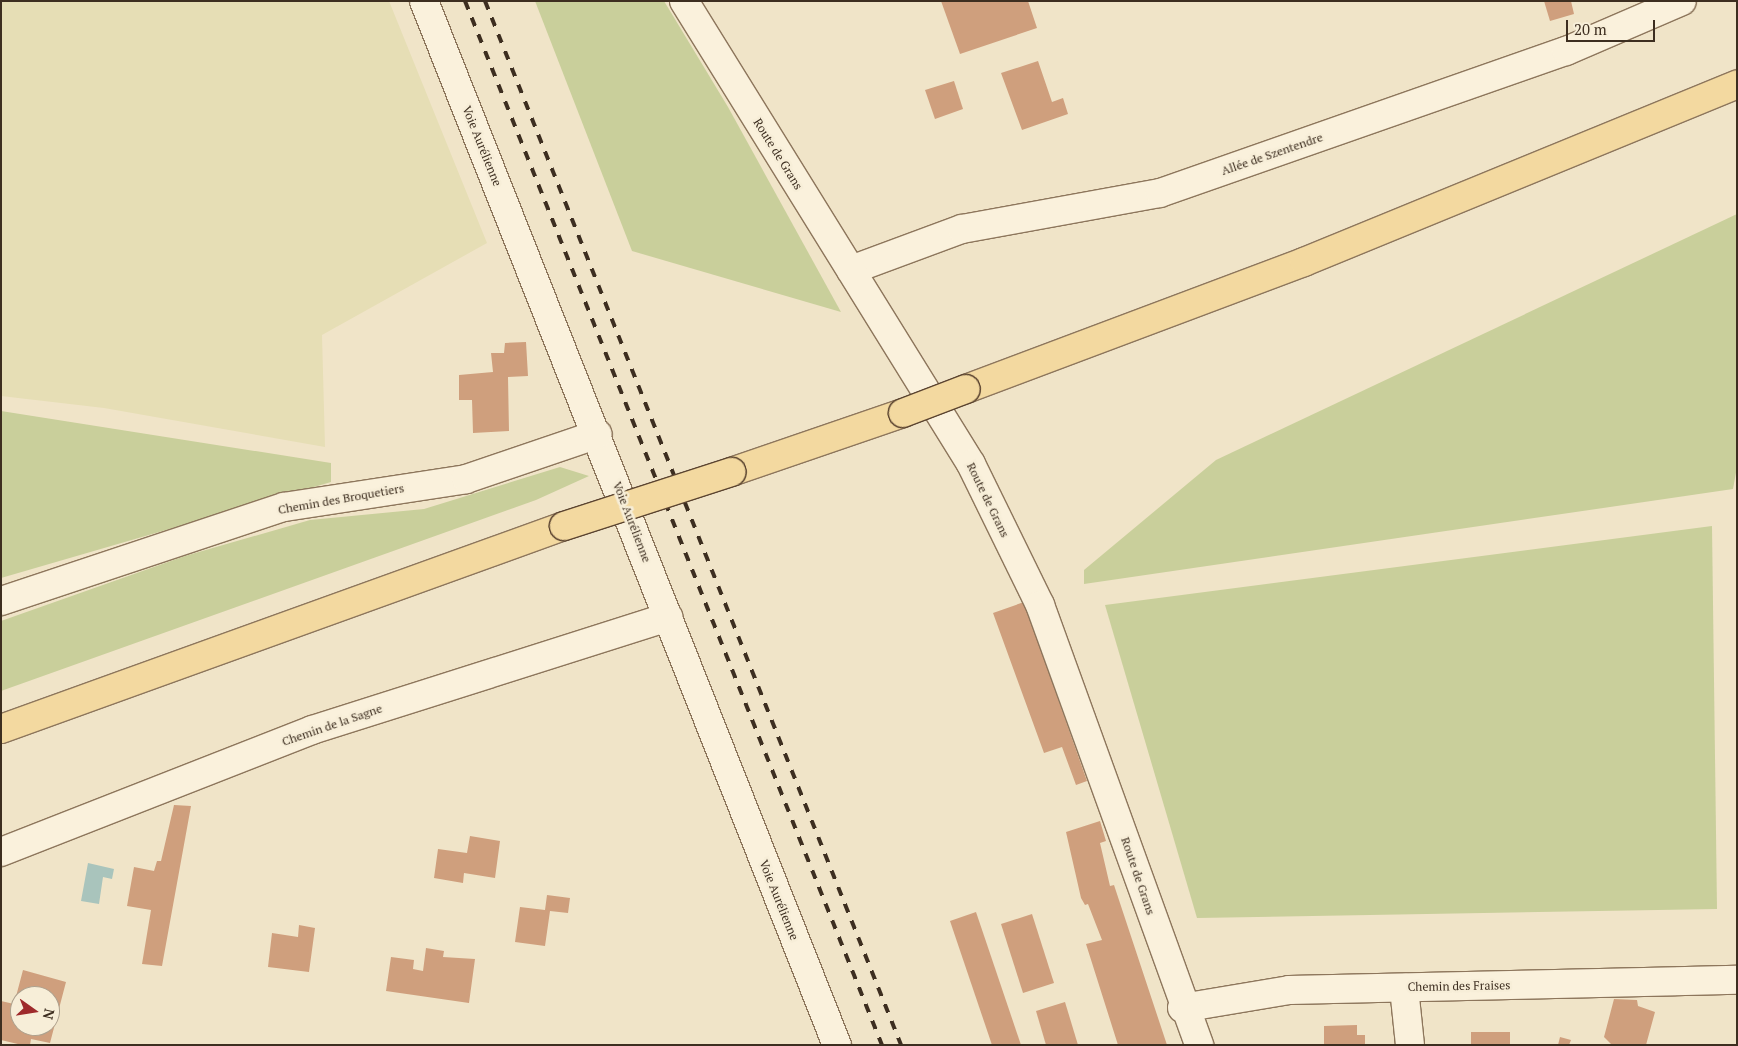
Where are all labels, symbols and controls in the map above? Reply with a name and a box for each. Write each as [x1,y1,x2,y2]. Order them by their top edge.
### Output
scale bar [1568,10,1657,42]
text: 20 m [1574,19,1607,39]
street label: Voie Aurélienne [459,104,505,188]
street label: Route de Grans [750,116,806,192]
street label: Allée de Szentendre [1219,130,1325,178]
street label: Route de Grans [964,460,1012,540]
street label: Voie Aurélienne [610,479,654,565]
street label: Chemin des Broquetiers [277,481,405,517]
street label: Chemin de la Sagne [280,701,384,749]
street label: Route de Grans [1118,835,1158,917]
street label: Voie Aurélienne [756,858,802,942]
street label: Chemin des Fraises [1407,978,1511,994]
north arrow [10,986,60,1036]
text: N [39,1007,60,1022]

